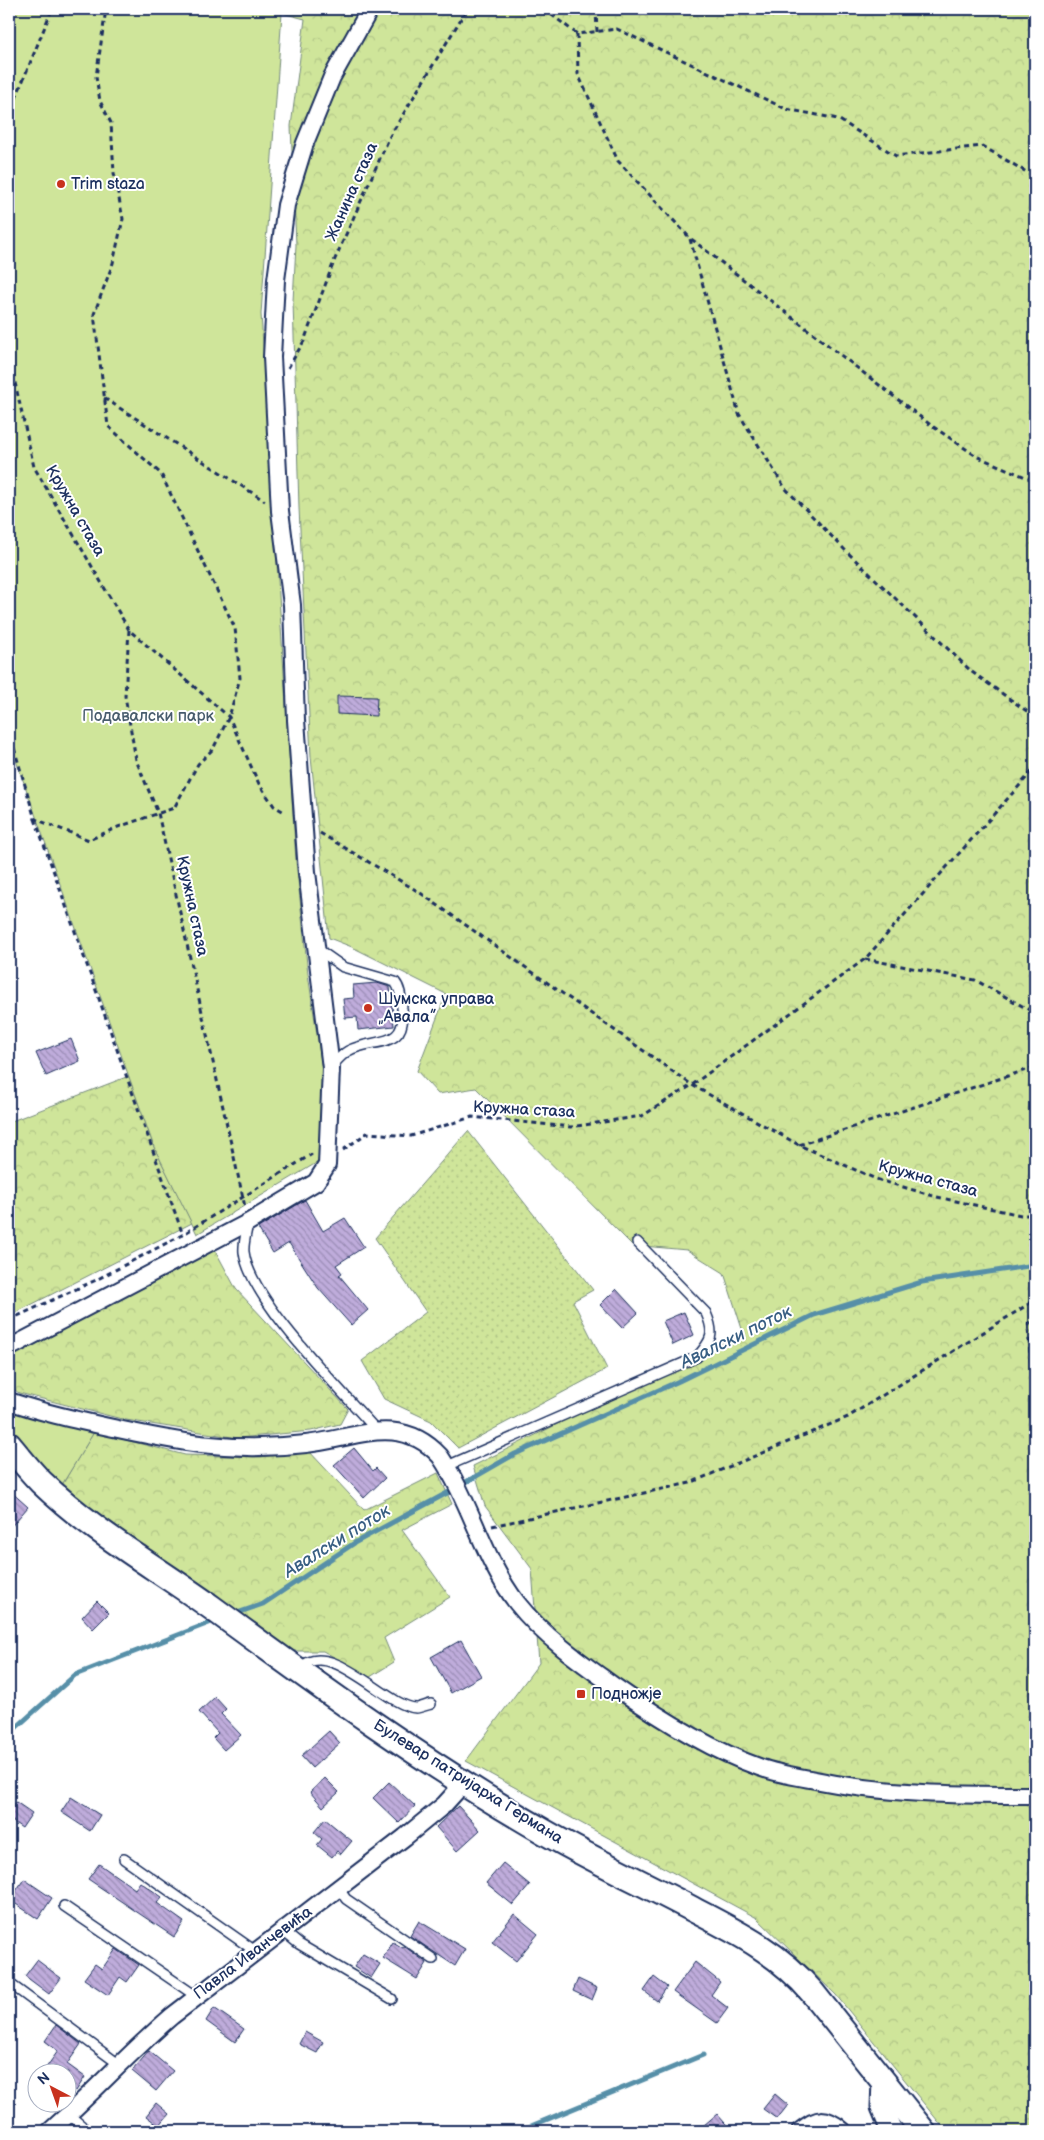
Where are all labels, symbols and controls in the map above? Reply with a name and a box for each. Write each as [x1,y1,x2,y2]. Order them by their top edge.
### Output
street label: Жанина стаза [322,139,382,244]
place label: Trim staza [71,175,145,194]
marker: Trim staza [55,178,67,190]
street label: Кружна стаза [41,462,109,561]
park label: Подавалски парк [82,707,214,726]
street label: Кружна стаза [172,854,212,959]
place label: Шумска управа „Авала” [378,990,495,1027]
marker: Шумска управа „Авала” [362,1002,374,1014]
street label: Кружна стаза [472,1098,576,1122]
street label: Кружна стаза [876,1157,980,1202]
water label: Авалски поток [676,1301,796,1374]
water label: Авалски поток [279,1500,395,1583]
place label: Подножје [591,1685,662,1704]
marker: Подножје [575,1688,587,1700]
street label: Булевар патријарха Германа [370,1716,567,1849]
street label: Павла Иванчевића [190,1902,316,2004]
north arrow [28,2062,78,2112]
text: N [34,2069,53,2088]

